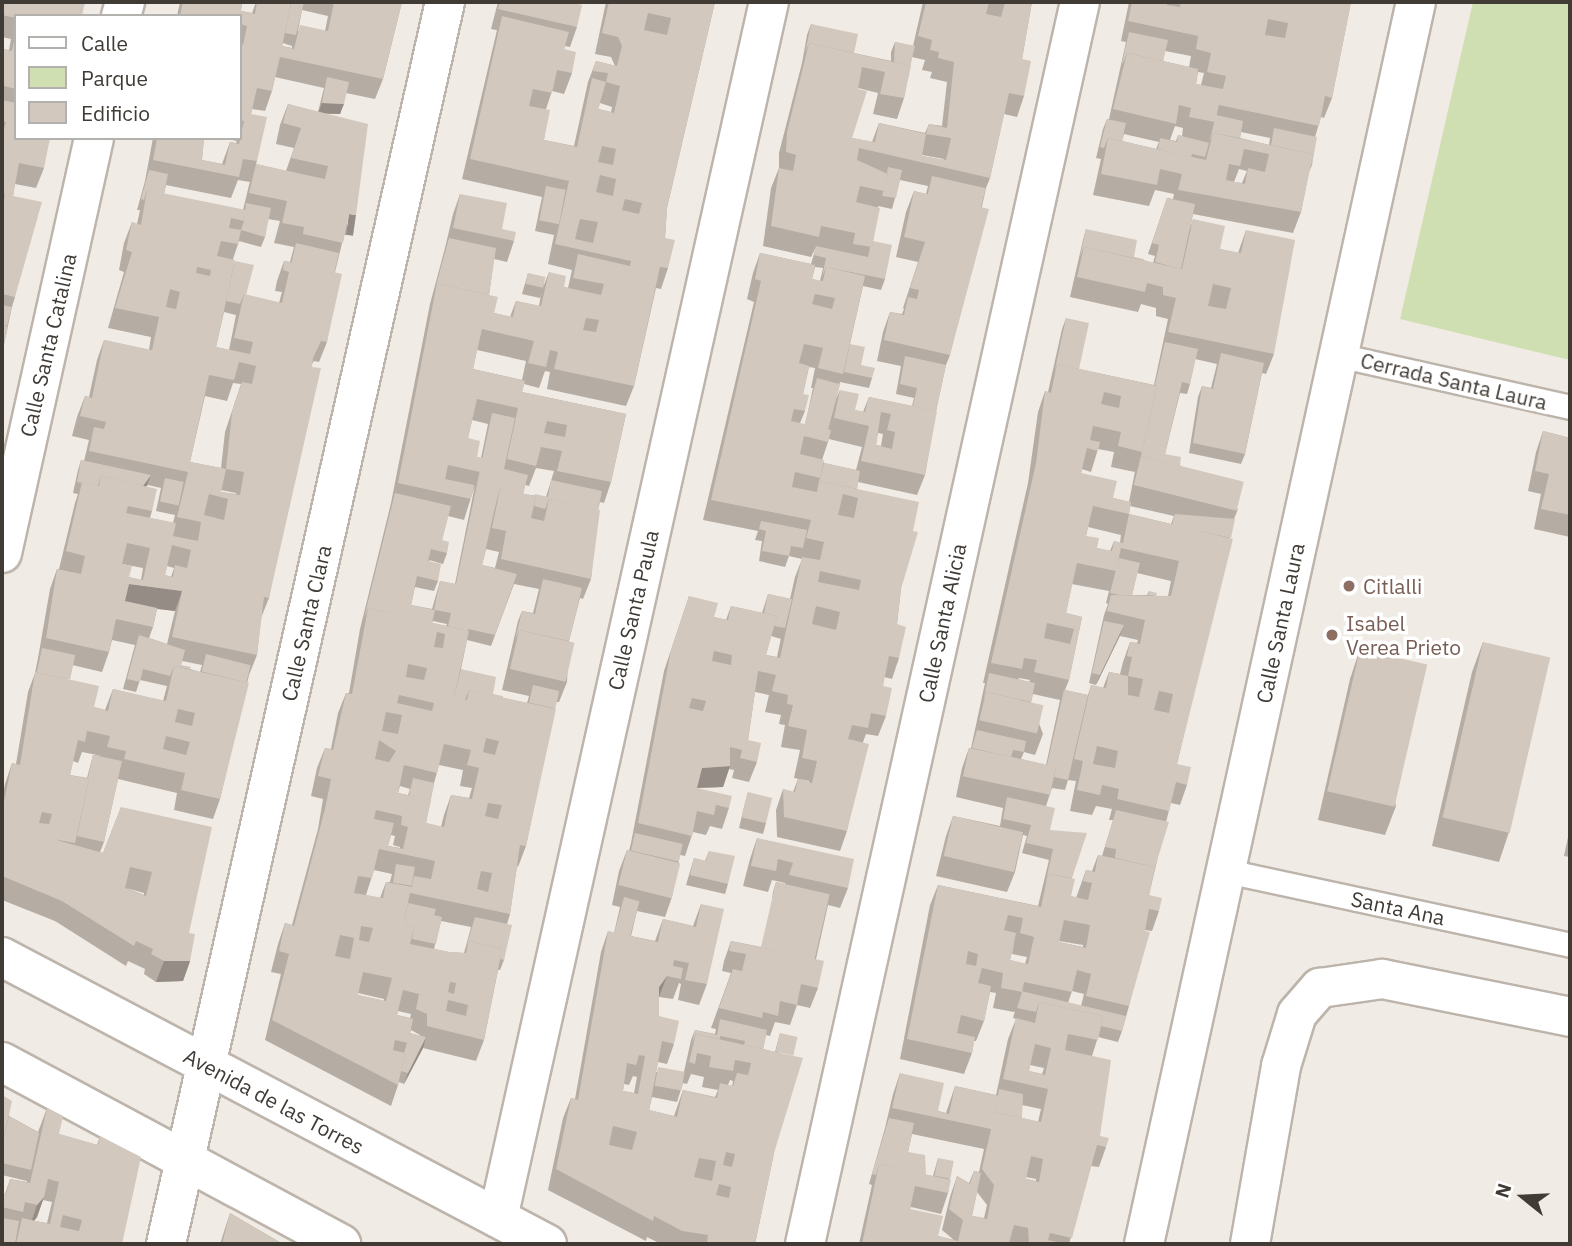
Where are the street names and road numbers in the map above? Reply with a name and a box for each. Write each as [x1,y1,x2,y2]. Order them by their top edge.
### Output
street label: Calle Santa Catalina [15,251,81,439]
street label: Cerrada Santa Laura [1358,347,1550,415]
street label: Calle Santa Paula [602,527,664,693]
street label: Calle Santa Laura [1251,540,1309,706]
street label: Calle Santa Alicia [913,541,971,705]
street label: Calle Santa Clara [276,542,336,704]
street label: Santa Ana [1349,886,1447,930]
street label: Avenida de las Torres [180,1043,368,1159]

